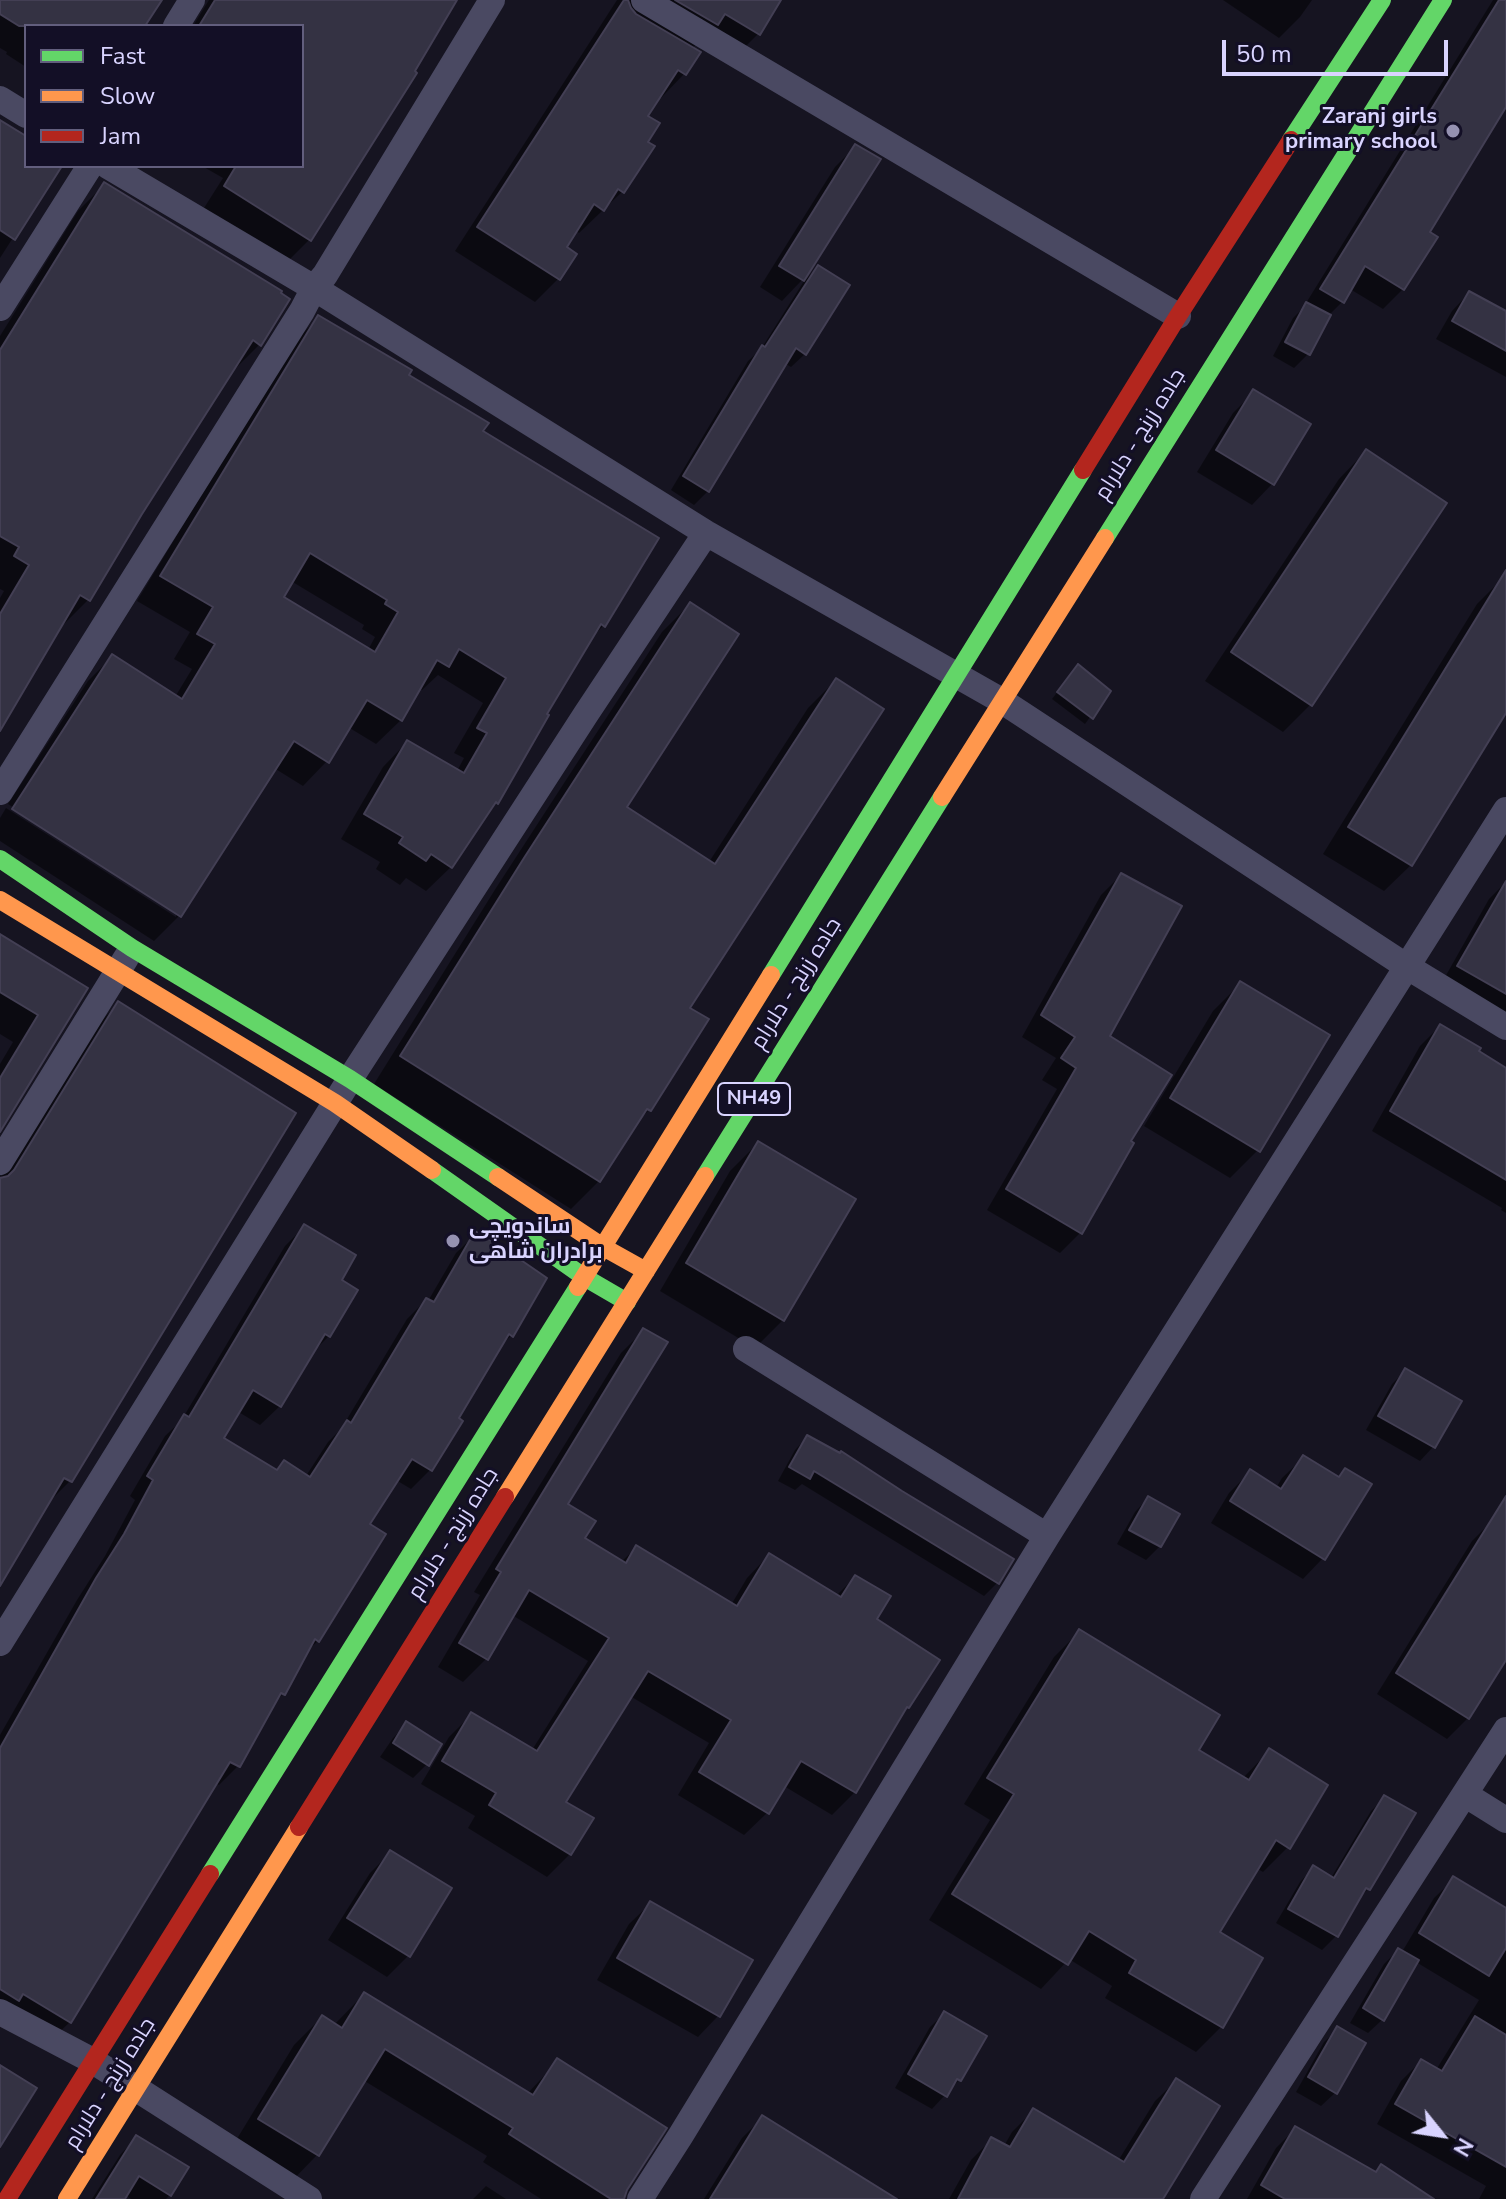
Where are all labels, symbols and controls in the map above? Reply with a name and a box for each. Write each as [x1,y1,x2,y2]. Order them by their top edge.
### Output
legend [24,24,304,168]
scale bar [1226,24,1452,74]
text: 50 m [1236,38,1292,70]
text: Fast [100,40,145,72]
text: Slow [100,80,155,112]
place label: Zaranj girls primary school [1285,105,1437,156]
text: Jam [100,120,141,152]
marker: Zaranj girls primary school [1444,122,1462,140]
street label: جاده زرنج - دلارام [1090,364,1192,506]
street label: جاده زرنج - دلارام [746,913,848,1055]
road number: NH49 [718,1083,790,1115]
place label: ساندویچی برادران شاهی [469,1215,603,1266]
marker: ساندویچی برادران شاهی [444,1232,462,1250]
street label: جاده زرنج - دلارام [403,1463,505,1605]
street label: جاده زرنج - دلارام [60,2013,162,2155]
north arrow [1402,2095,1482,2175]
text: N [1446,2132,1480,2162]

